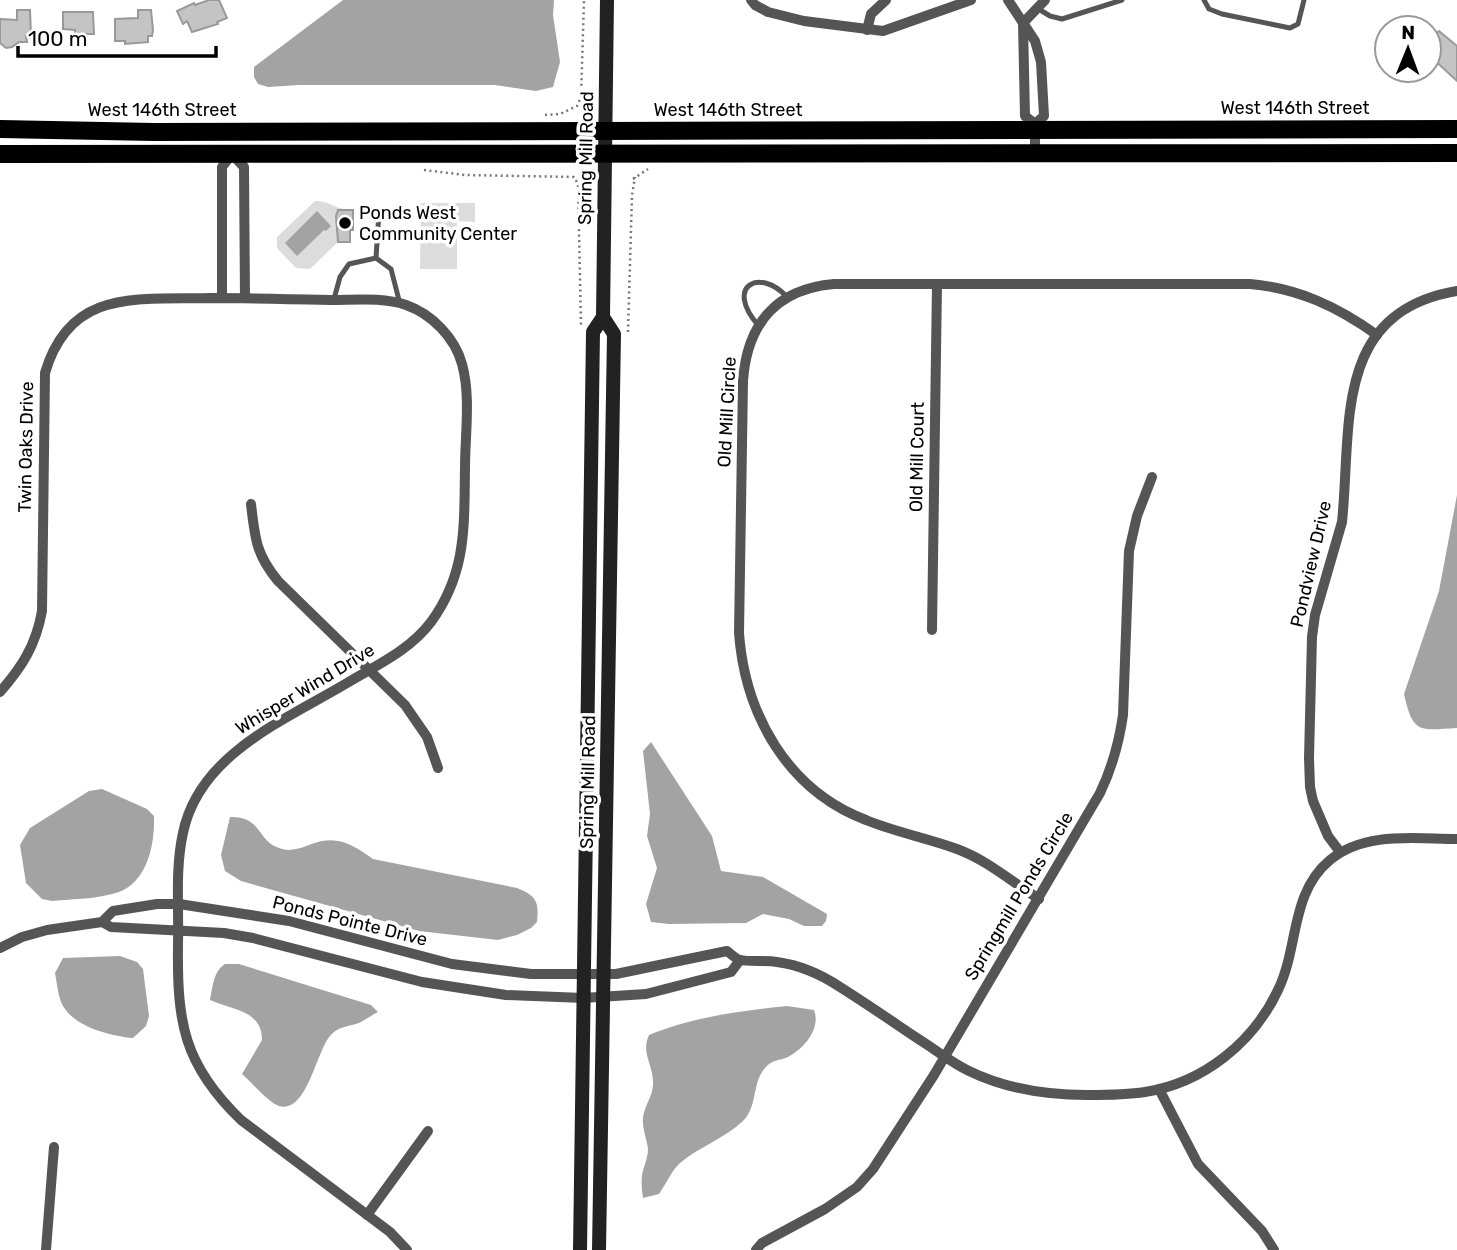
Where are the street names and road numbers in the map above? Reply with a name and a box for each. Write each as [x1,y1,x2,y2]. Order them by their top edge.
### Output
street label: Spring Mill Road [574,91,598,225]
street label: West 146th Street [1221,97,1369,119]
street label: West 146th Street [88,99,236,121]
street label: West 146th Street [654,99,802,121]
street label: Old Mill Circle [713,356,741,468]
street label: Twin Oaks Drive [14,381,38,513]
street label: Old Mill Court [905,402,929,512]
street label: Pondview Drive [1286,499,1336,629]
street label: Whisper Wind Drive [231,639,379,739]
street label: Spring Mill Road [576,715,600,849]
street label: Springmill Ponds Circle [960,808,1078,984]
street label: Ponds Pointe Drive [270,891,430,951]

